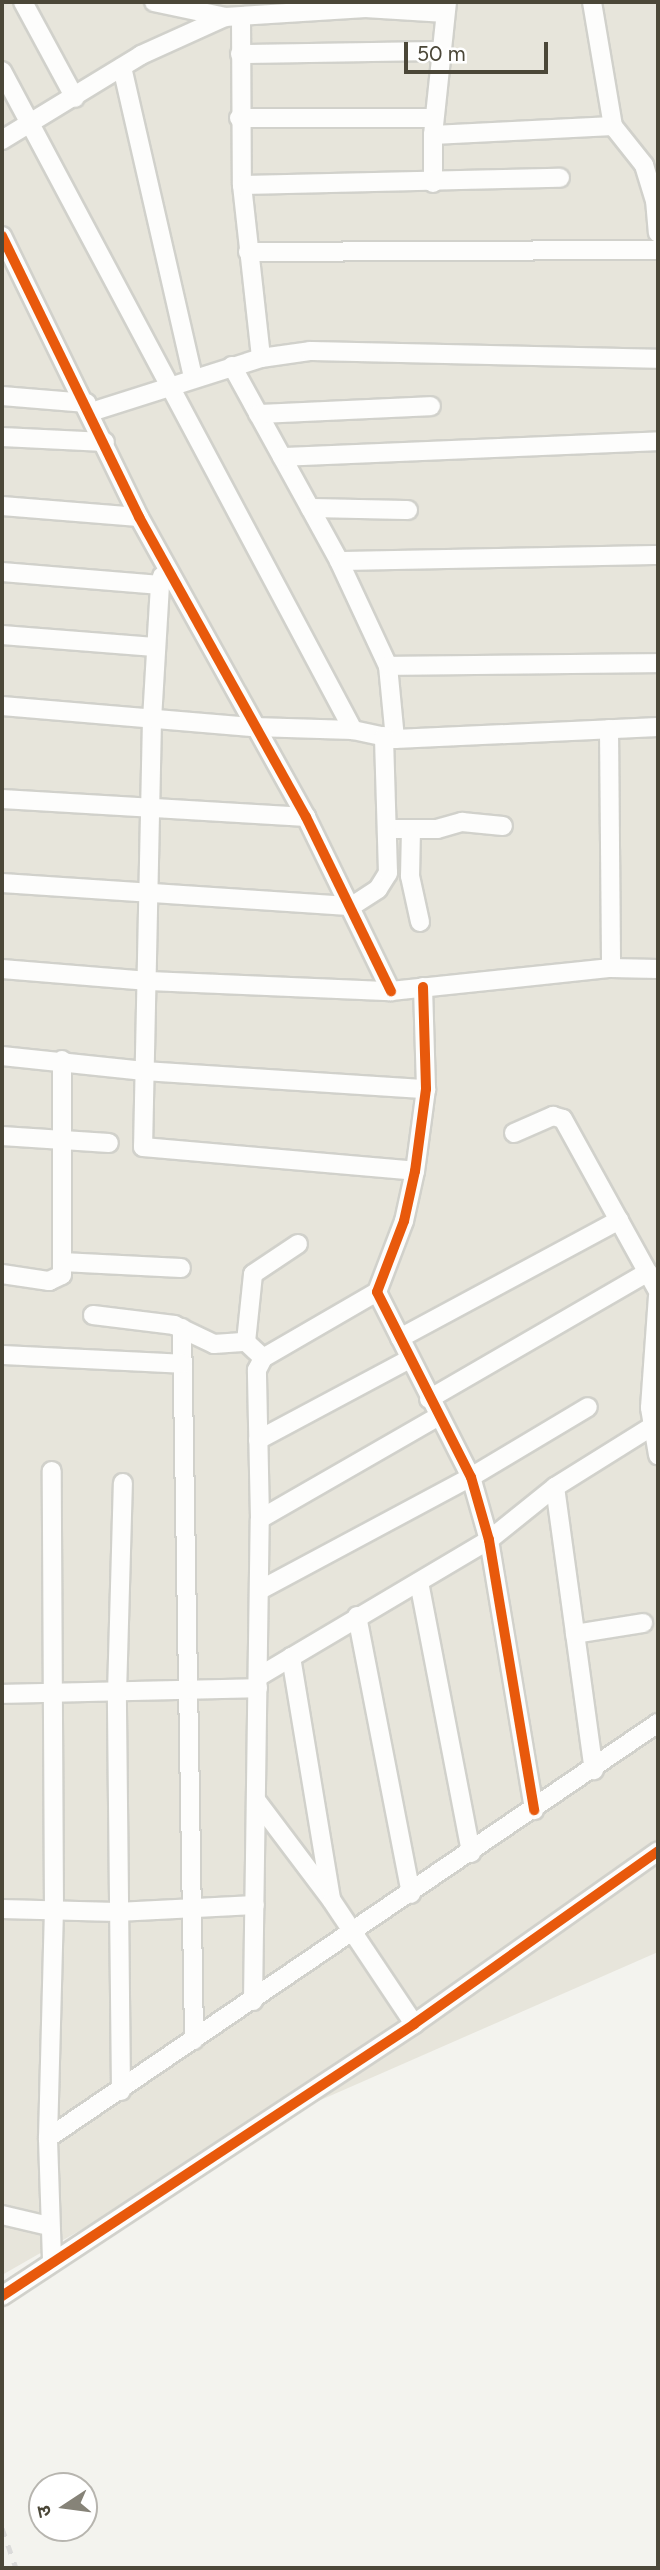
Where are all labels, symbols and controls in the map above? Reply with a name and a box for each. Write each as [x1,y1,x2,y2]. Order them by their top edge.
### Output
scale bar [408,28,552,72]
text: 50 m [417,41,466,66]
north arrow [28,2472,98,2542]
text: उ [32,2503,56,2519]

